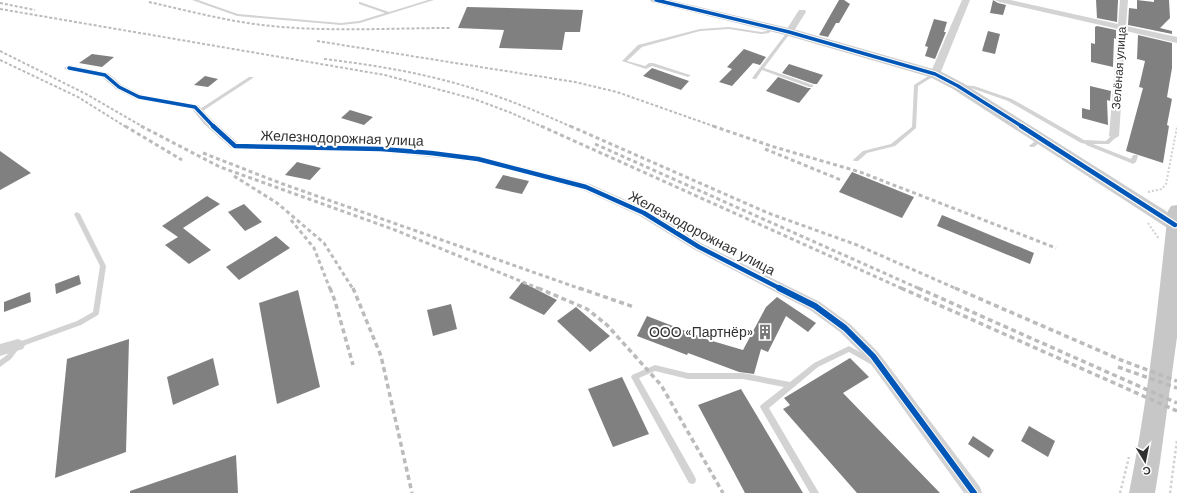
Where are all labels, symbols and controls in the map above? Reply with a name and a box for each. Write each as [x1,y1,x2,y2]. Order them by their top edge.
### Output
street label: Зелёная улица [1108,26,1130,110]
street label: Железнодорожная улица [260,126,424,150]
street label: Железнодорожная улица [626,187,779,279]
place label: ООО «Партнёр» [649,323,753,341]
building icon: ООО «Партнёр» [756,323,774,341]
north arrow [1125,441,1165,481]
text: С [1142,463,1152,478]

